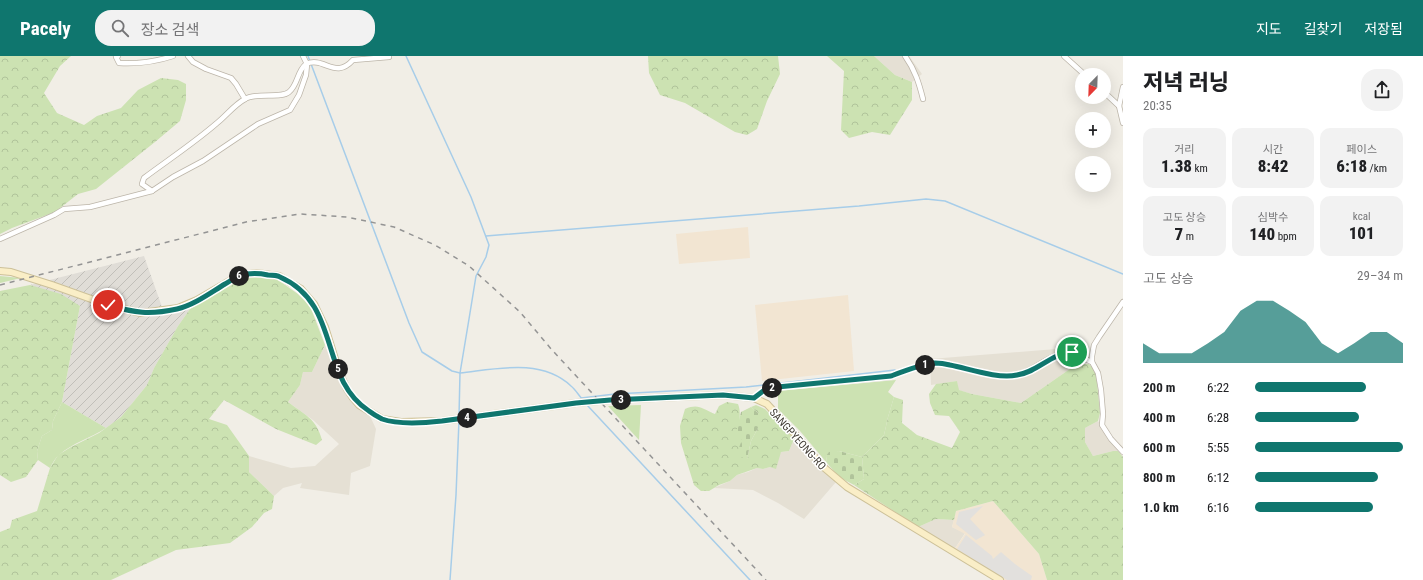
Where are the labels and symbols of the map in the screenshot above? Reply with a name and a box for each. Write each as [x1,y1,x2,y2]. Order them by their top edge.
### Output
north arrow [1075,68,1111,104]
pin: 6 [229,266,249,286]
pin [91,288,125,322]
pin [1055,335,1089,369]
pin: 1 [915,355,935,375]
pin: 5 [328,359,348,379]
pin: 2 [762,378,782,398]
pin: 3 [611,390,631,410]
street label: SANGPYEONG-RO [767,406,828,473]
pin: 4 [457,408,477,428]

